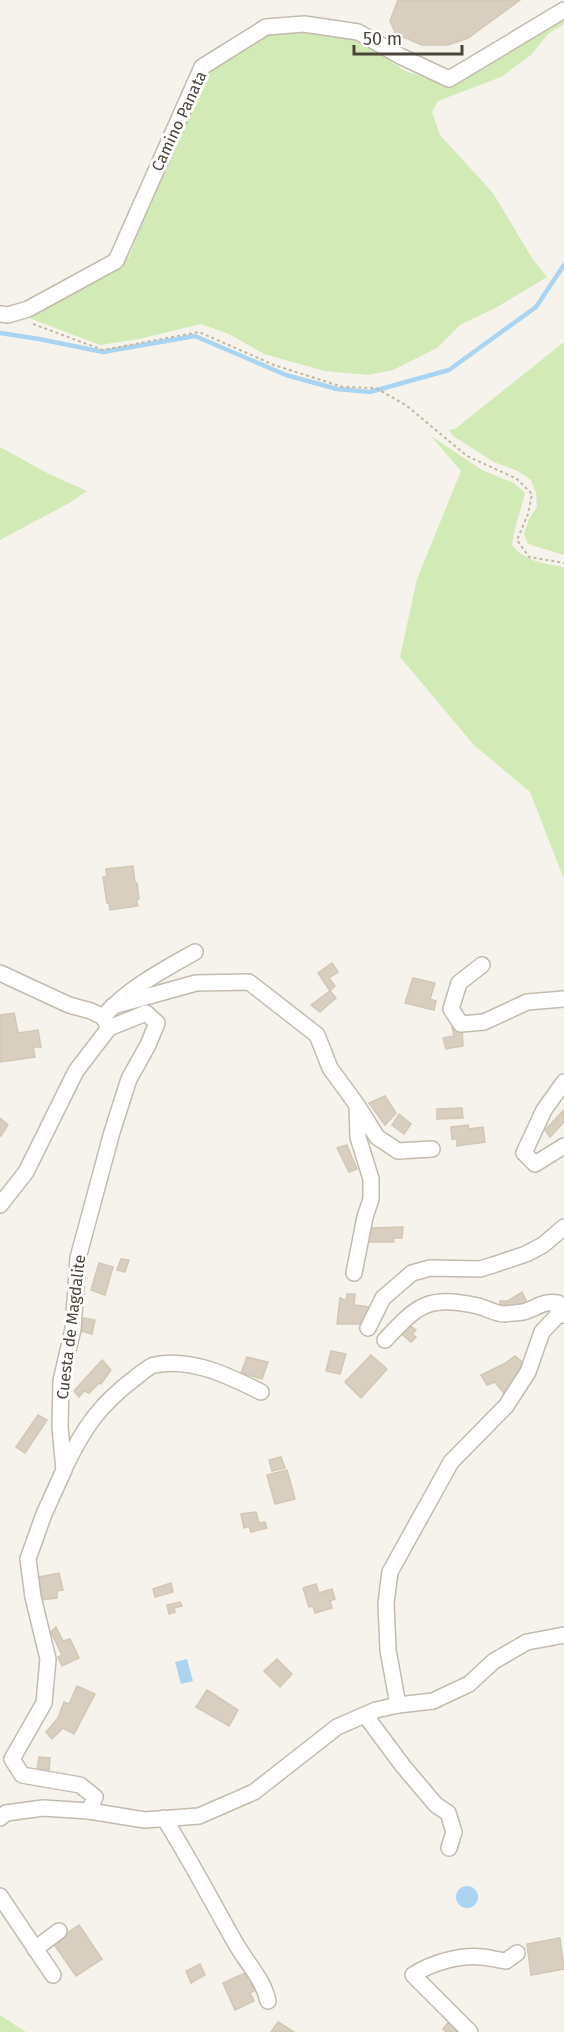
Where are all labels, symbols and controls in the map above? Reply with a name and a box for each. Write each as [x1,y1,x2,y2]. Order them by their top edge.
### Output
scale bar [354,18,462,56]
text: 50 m [363,28,402,50]
street label: Camino Panata [148,68,210,174]
street label: Cuesta de Magdalite [53,1253,89,1401]

